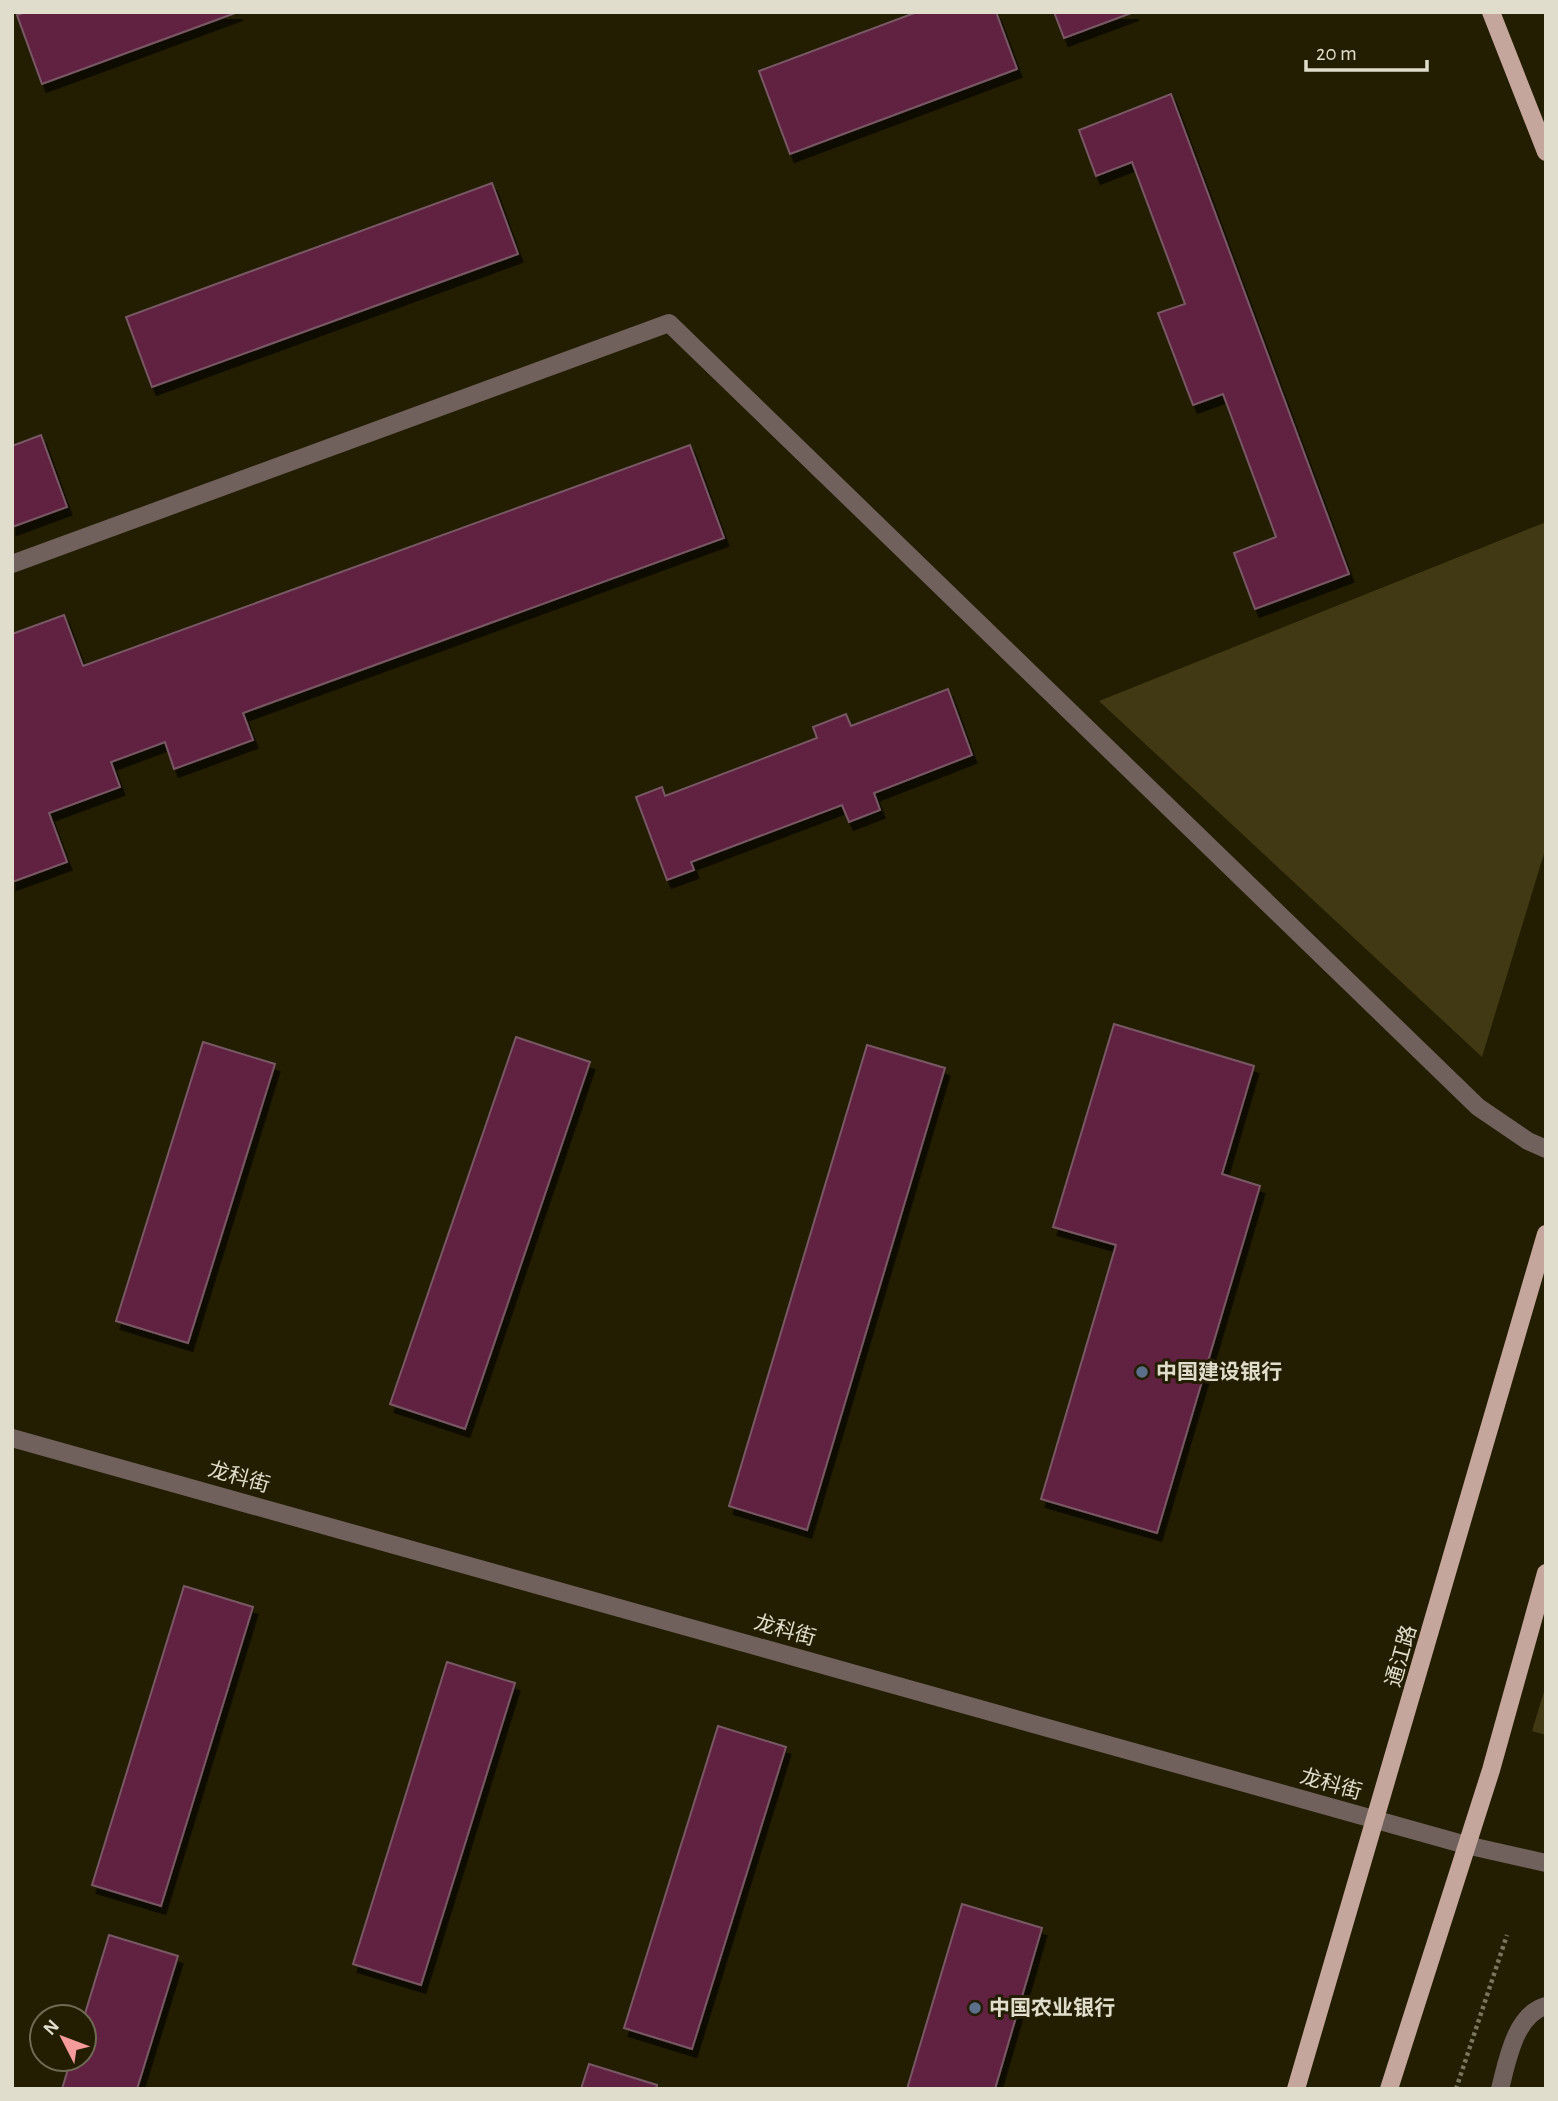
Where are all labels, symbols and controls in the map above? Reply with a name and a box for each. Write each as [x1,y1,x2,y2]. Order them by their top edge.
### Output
scale bar [1306,28,1427,72]
text: 20 m [1316,43,1357,64]
place label: 中国建设银行 [1156,1361,1282,1383]
marker: 中国建设银行 [1134,1364,1150,1380]
street label: 龙科街 [206,1458,272,1496]
street label: 龙科街 [752,1611,818,1649]
street label: 通江路 [1382,1623,1420,1689]
street label: 龙科街 [1298,1765,1364,1803]
place label: 中国农业银行 [989,1997,1115,2019]
marker: 中国农业银行 [967,2000,983,2016]
north arrow [28,2003,98,2073]
text: N [40,2016,63,2039]

